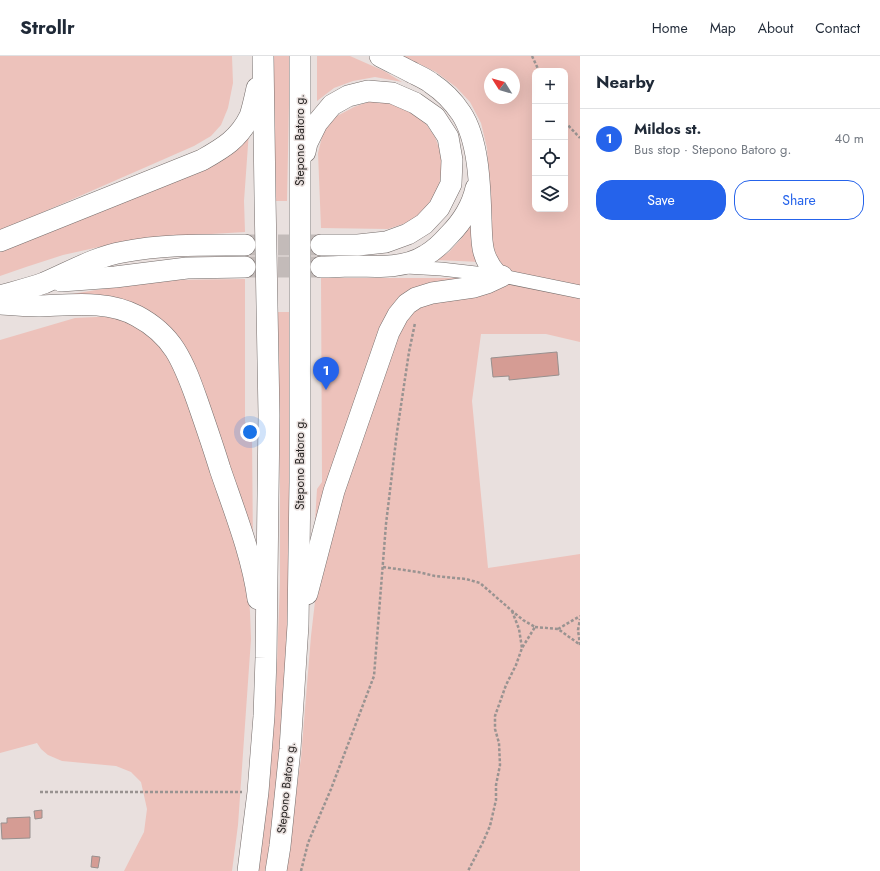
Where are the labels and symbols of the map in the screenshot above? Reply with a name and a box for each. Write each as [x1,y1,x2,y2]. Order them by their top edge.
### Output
north arrow [484,68,520,104]
street label: Stepono Batoro g. [291,94,309,186]
pin: 1 [313,357,339,390]
street label: Stepono Batoro g. [291,418,309,510]
your location [240,422,260,442]
street label: Stepono Batoro g. [272,741,300,835]

